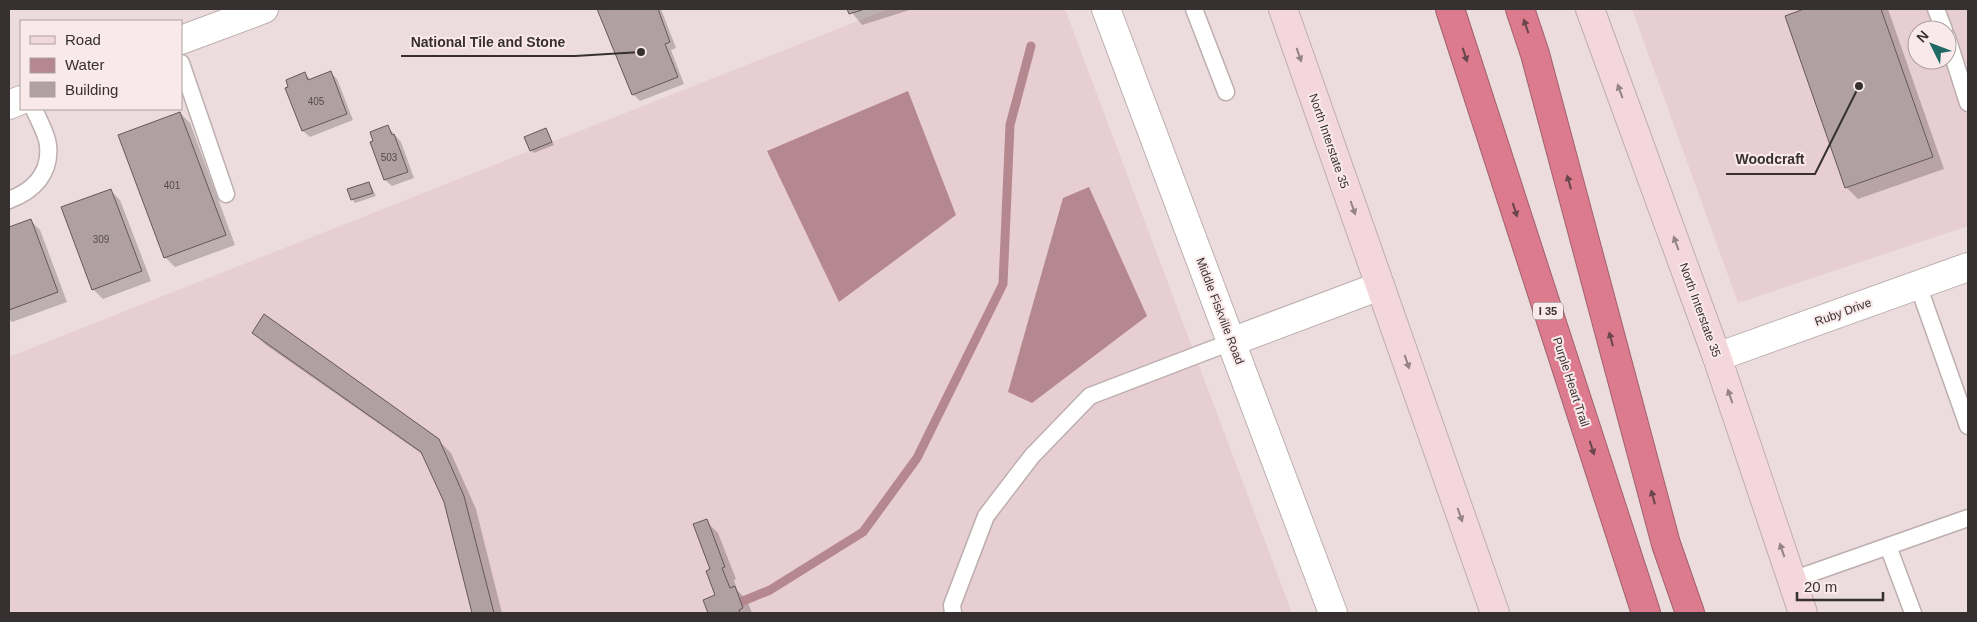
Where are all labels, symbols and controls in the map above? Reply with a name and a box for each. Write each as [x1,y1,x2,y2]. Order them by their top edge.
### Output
one-way arrow [1522,18,1530,33]
legend [20,20,182,110]
north arrow [1907,20,1957,70]
callout: National Tile and Stone [401,27,575,56]
text: N [1913,27,1932,45]
text: Road [65,31,101,48]
text: National Tile and Stone [411,34,565,50]
one-way arrow [1295,48,1303,63]
one-way arrow [1461,48,1469,63]
text: Water [65,56,104,73]
text: Building [65,81,118,98]
one-way arrow [1616,83,1624,98]
street label: North Interstate 35 [1306,92,1352,191]
house number: 405 [308,96,325,107]
callout: Woodcraft [1726,145,1815,174]
text: Woodcraft [1736,151,1805,167]
house number: 503 [381,152,398,163]
one-way arrow [1565,175,1573,190]
house number: 401 [164,180,181,191]
one-way arrow [1349,201,1357,216]
one-way arrow [1511,202,1519,217]
house number: 309 [93,234,110,245]
one-way arrow [1672,236,1679,251]
street label: Middle Fiskville Road [1193,256,1247,366]
street label: North Interstate 35 [1676,261,1724,359]
street label: Ruby Drive [1813,295,1874,329]
road number: I 35 [1533,302,1563,320]
one-way arrow [1607,332,1615,347]
street label: Purple Heart Trail [1550,335,1592,429]
one-way arrow [1403,354,1411,369]
one-way arrow [1726,389,1734,404]
one-way arrow [1588,440,1596,455]
one-way arrow [1649,489,1657,504]
one-way arrow [1456,508,1464,523]
one-way arrow [1778,543,1785,558]
scale bar [1797,570,1883,602]
text: 20 m [1804,578,1837,595]

